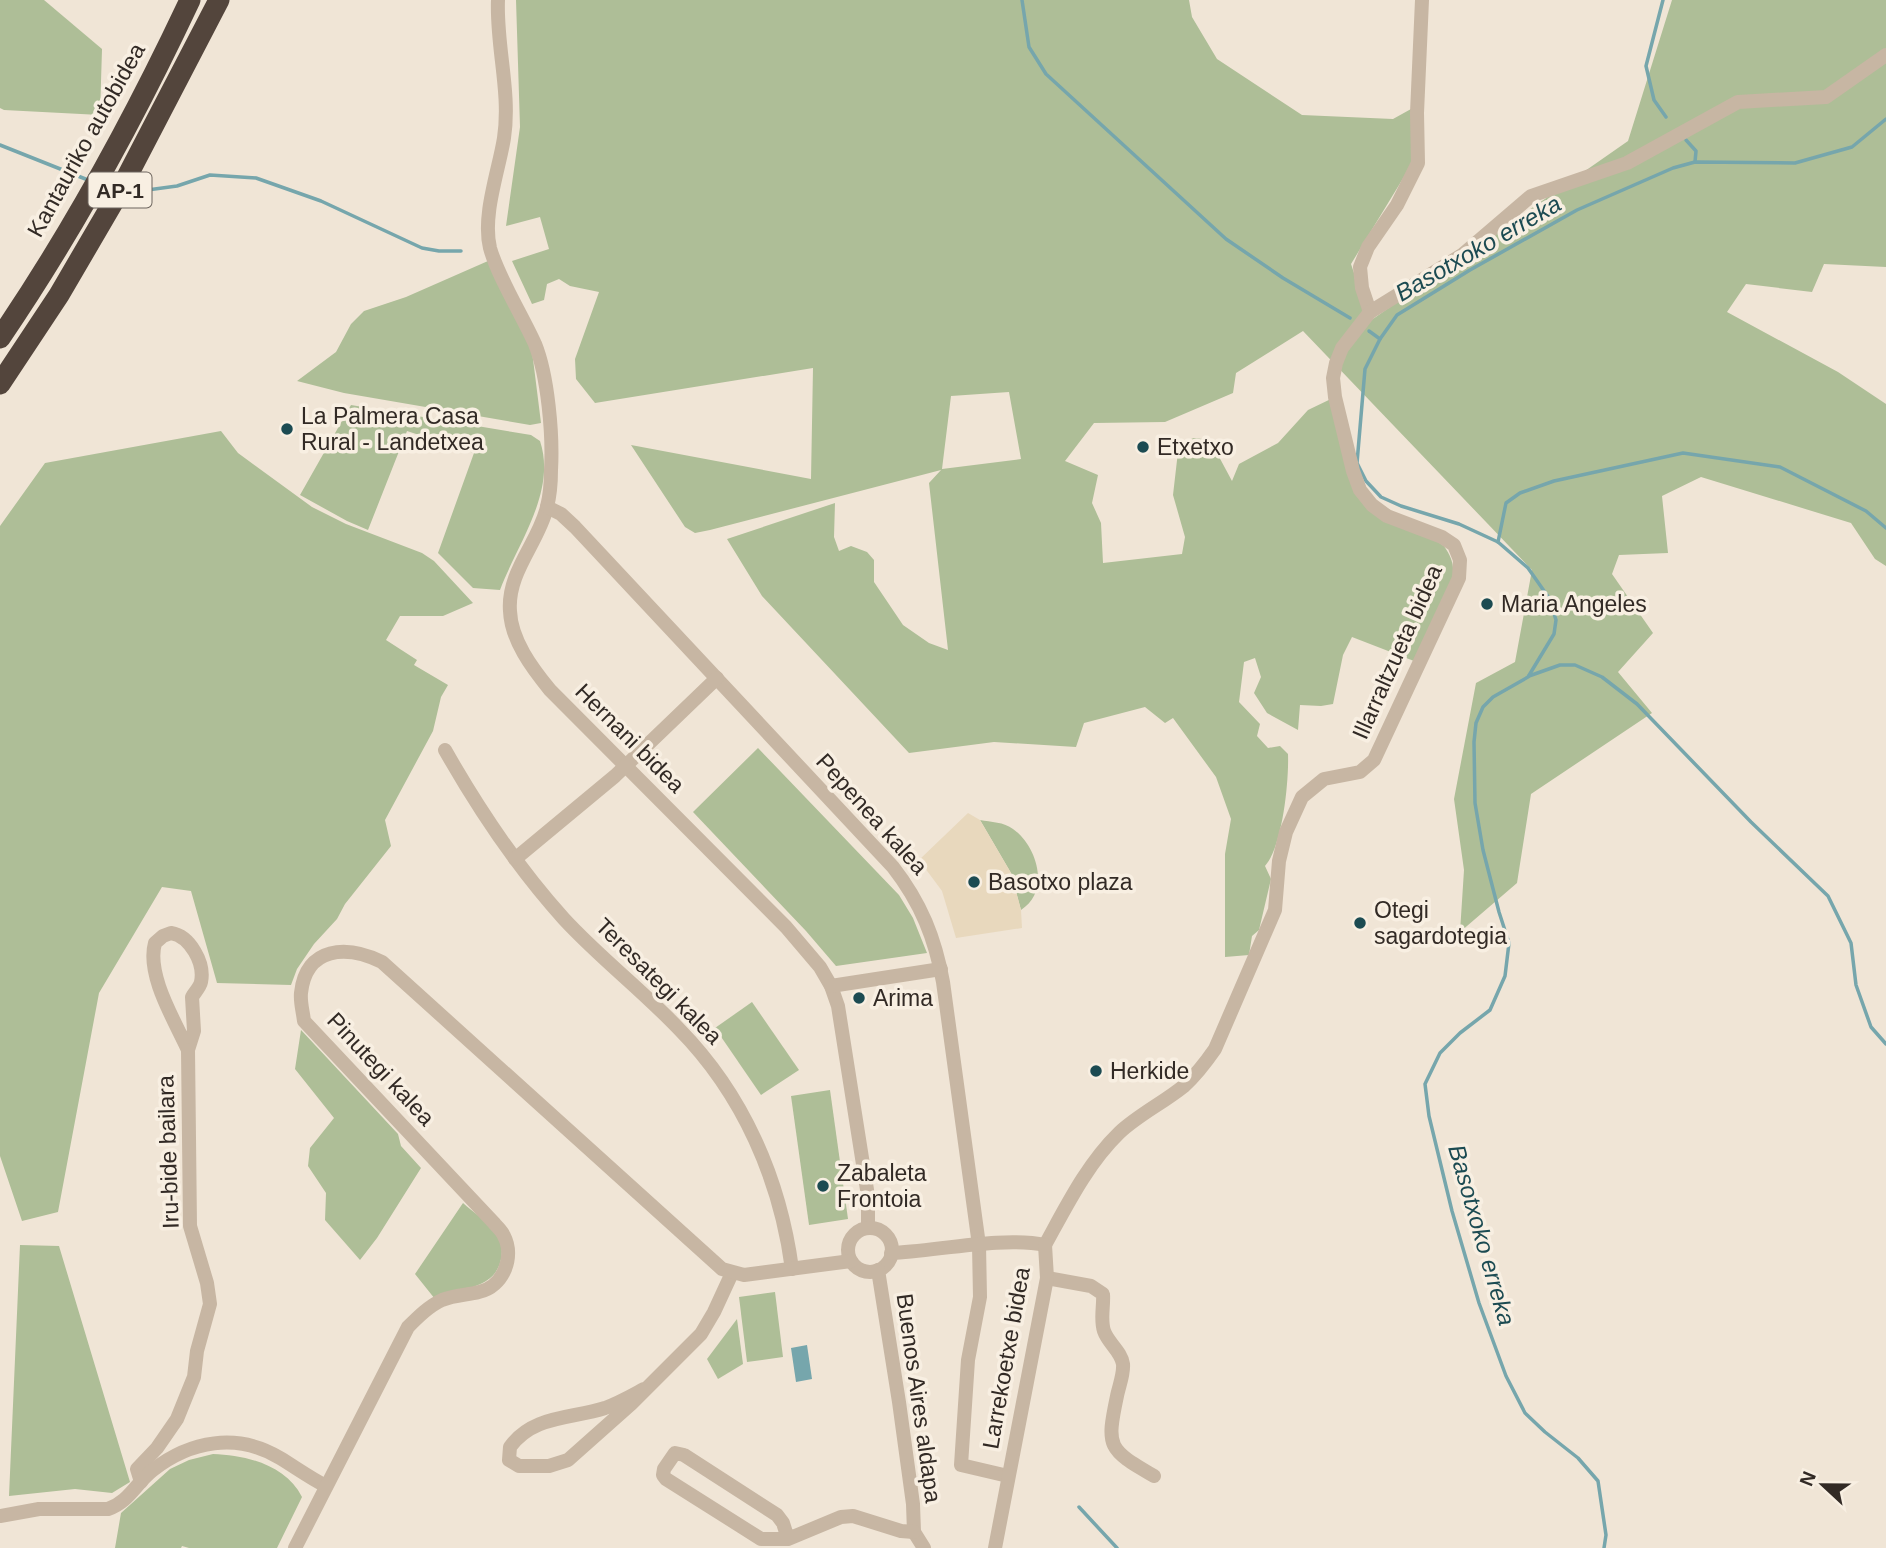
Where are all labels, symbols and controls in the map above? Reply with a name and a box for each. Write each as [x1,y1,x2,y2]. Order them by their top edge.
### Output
street label: Kantauriko autobidea [22,38,150,241]
road number: AP-1 [88,172,152,208]
water label: Basotxoko erreka [1390,190,1566,306]
place label: La Palmera Casa Rural - Landetxea [301,403,484,455]
marker: La Palmera Casa Rural - Landetxea [279,421,295,437]
place label: Etxetxo [1157,434,1234,460]
marker: Etxetxo [1135,439,1151,455]
street label: Illarraltzueta bidea [1347,561,1447,743]
place label: Maria Angeles [1501,591,1647,617]
marker: Maria Angeles [1479,596,1495,612]
street label: Hernani bidea [570,678,690,798]
street label: Pepenea kalea [811,748,933,880]
place label: Basotxo plaza [988,869,1133,895]
marker: Basotxo plaza [966,874,982,890]
place label: Otegi sagardotegia [1374,897,1507,949]
street label: Teresategi kalea [591,913,728,1050]
marker: Otegi sagardotegia [1352,915,1368,931]
place label: Arima [873,985,933,1011]
marker: Arima [851,990,867,1006]
street label: Pinutegi kalea [322,1007,440,1131]
place label: Herkide [1110,1058,1189,1084]
marker: Herkide [1088,1063,1104,1079]
street label: Iru-bide bailara [152,1075,184,1229]
water label: Basotxoko erreka [1443,1142,1521,1328]
place label: Zabaleta Frontoia [837,1160,927,1212]
marker: Zabaleta Frontoia [815,1178,831,1194]
street label: Larrekoetxe bidea [977,1265,1035,1451]
street label: Buenos Aires aldapa [891,1292,947,1504]
north arrow [1788,1450,1858,1520]
text: N [1795,1469,1820,1489]

